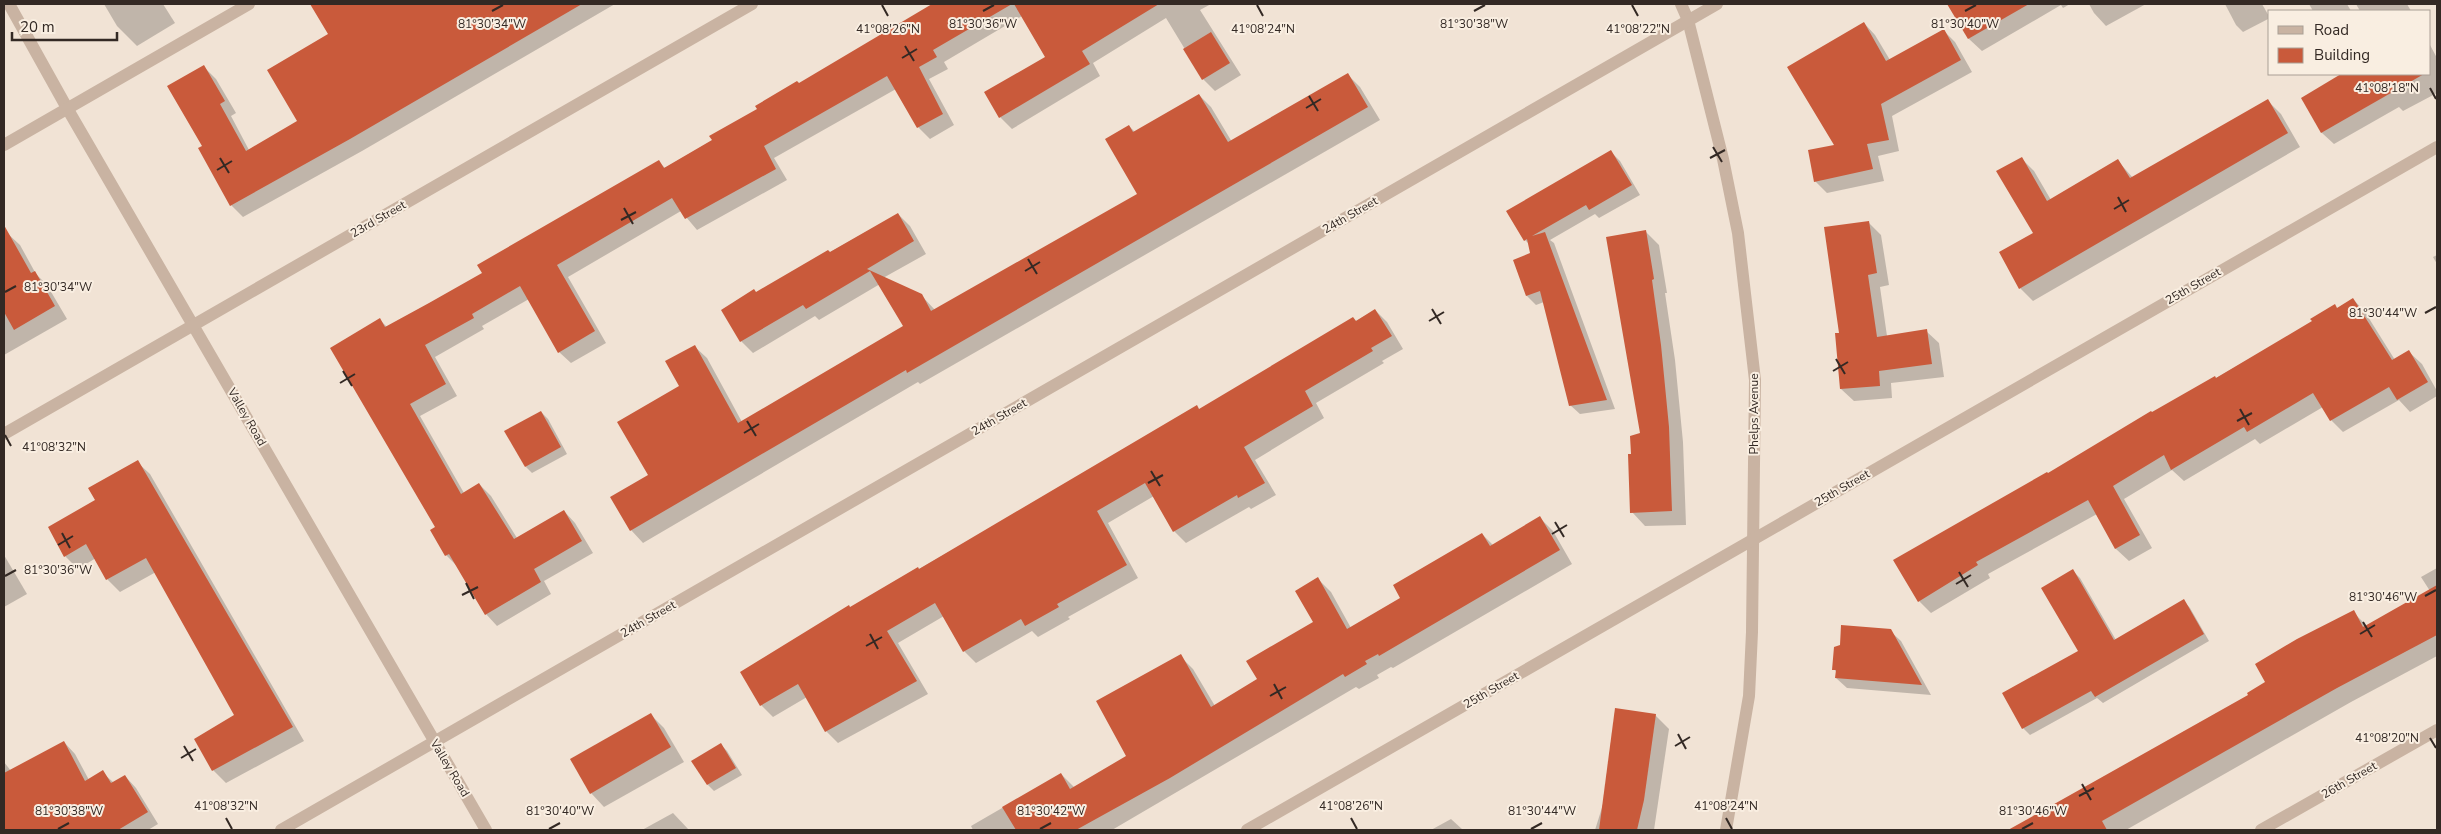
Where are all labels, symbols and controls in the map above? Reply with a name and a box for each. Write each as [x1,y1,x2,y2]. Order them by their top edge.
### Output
scale bar [12,10,118,42]
legend [2268,10,2431,75]
text: 81°30'34"W [458,16,526,32]
text: 81°30'36"W [949,16,1017,32]
text: 81°30'38"W [1440,16,1508,32]
text: 81°30'40"W [1931,16,1999,32]
text: 20 m [20,17,55,37]
text: Road [2314,20,2349,40]
text: 41°08'26"N [856,21,920,37]
text: 41°08'24"N [1231,21,1295,37]
text: 41°08'22"N [1606,21,1670,37]
text: Building [2314,45,2370,65]
text: 41°08'18"N [2355,80,2419,96]
street label: 24th Street [1319,192,1381,237]
street label: 23rd Street [347,196,409,241]
street label: 25th Street [2162,263,2224,308]
text: 81°30'34"W [24,279,92,295]
text: 81°30'44"W [2349,305,2417,321]
street label: Phelps Avenue [1746,373,1762,455]
street label: Valley Road [223,384,270,449]
street label: 24th Street [968,394,1030,439]
text: 41°08'32"N [22,439,86,455]
street label: 25th Street [1811,465,1873,510]
text: 81°30'36"W [24,562,92,578]
text: 81°30'46"W [2349,589,2417,605]
street label: 24th Street [617,596,679,641]
street label: 25th Street [1460,667,1522,712]
text: 41°08'20"N [2355,730,2419,746]
street label: Valley Road [426,735,473,800]
street label: 26th Street [2318,757,2380,802]
text: 41°08'32"N [194,798,258,814]
text: 41°08'26"N [1319,798,1383,814]
text: 41°08'24"N [1694,798,1758,814]
text: 81°30'38"W [35,803,103,819]
text: 81°30'40"W [526,803,594,819]
text: 81°30'42"W [1017,803,1085,819]
text: 81°30'44"W [1508,803,1576,819]
text: 81°30'46"W [1999,803,2067,819]

